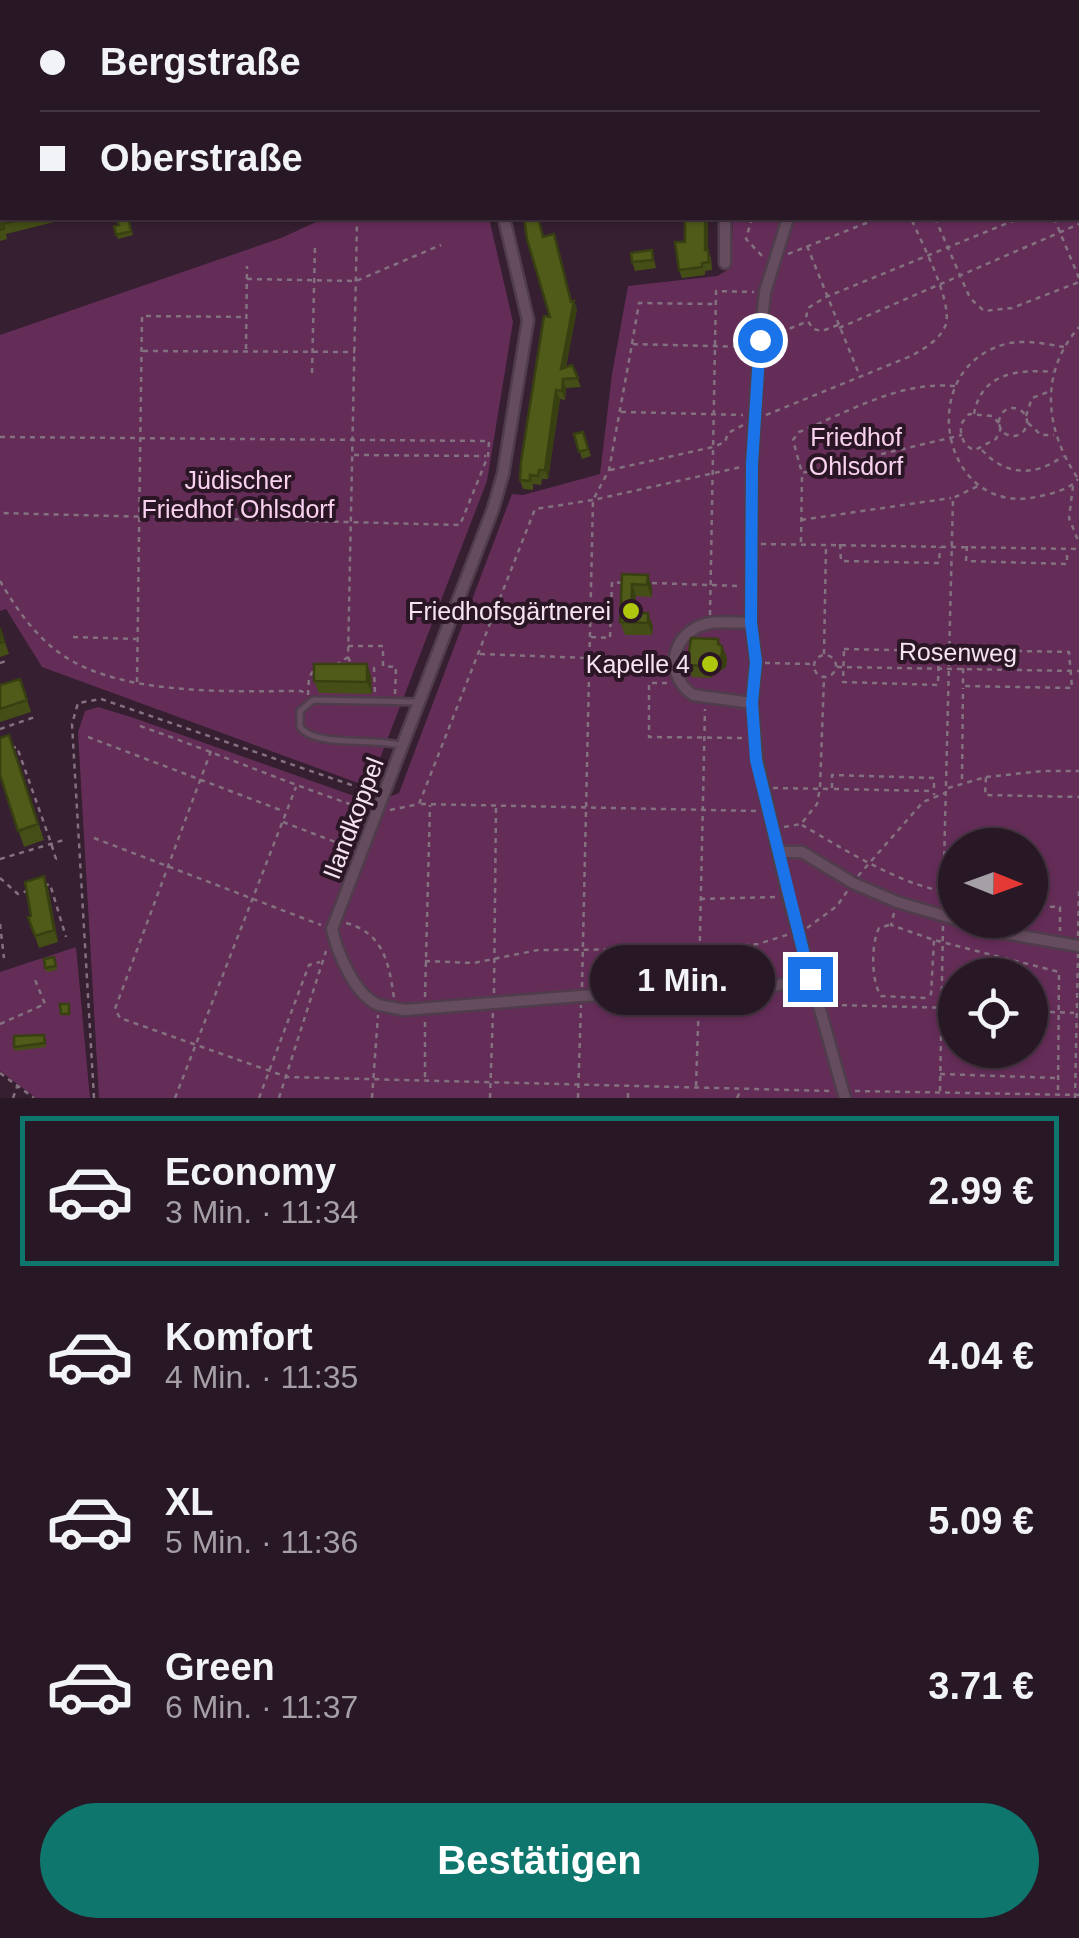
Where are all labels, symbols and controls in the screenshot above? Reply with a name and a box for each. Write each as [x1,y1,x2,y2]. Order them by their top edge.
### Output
text: Bergstraße [100,41,301,83]
text: Oberstraße [100,137,303,179]
route start [738,318,783,363]
park label: Friedhof Ohlsdorf [809,423,903,480]
park label: Jüdischer Friedhof Ohlsdorf [141,466,335,523]
place label: Friedhofsgärtnerei [408,597,611,625]
marker: Friedhofsgärtnerei [620,600,642,622]
street label: Rosenweg [899,637,1017,667]
place label: Kapelle 4 [586,650,690,678]
marker: Kapelle 4 [699,653,721,675]
street label: Ilandkoppel [317,753,389,883]
north arrow [938,828,1048,938]
map controls [938,828,1048,1068]
callout: 1 Min. [590,944,775,1014]
route end [788,957,833,1002]
button: locate [938,958,1048,1068]
text: 1 Min. [637,962,728,998]
icon: car [45,1146,135,1236]
text: Economy [165,1151,336,1193]
text: 2.99 € [928,1170,1034,1212]
text: 3 Min. · 11:34 [165,1194,358,1230]
icon: car [45,1311,135,1401]
text: Komfort [165,1316,313,1358]
text: 4.04 € [928,1335,1034,1377]
text: 4 Min. · 11:35 [165,1359,358,1395]
icon: car [45,1476,135,1566]
text: XL [165,1481,214,1523]
text: 5.09 € [928,1500,1034,1542]
text: 5 Min. · 11:36 [165,1524,358,1560]
icon: car [45,1641,135,1731]
text: Green [165,1646,275,1688]
text: 3.71 € [928,1665,1034,1707]
text: 6 Min. · 11:37 [165,1689,358,1725]
button: Bestätigen [40,1803,1039,1918]

